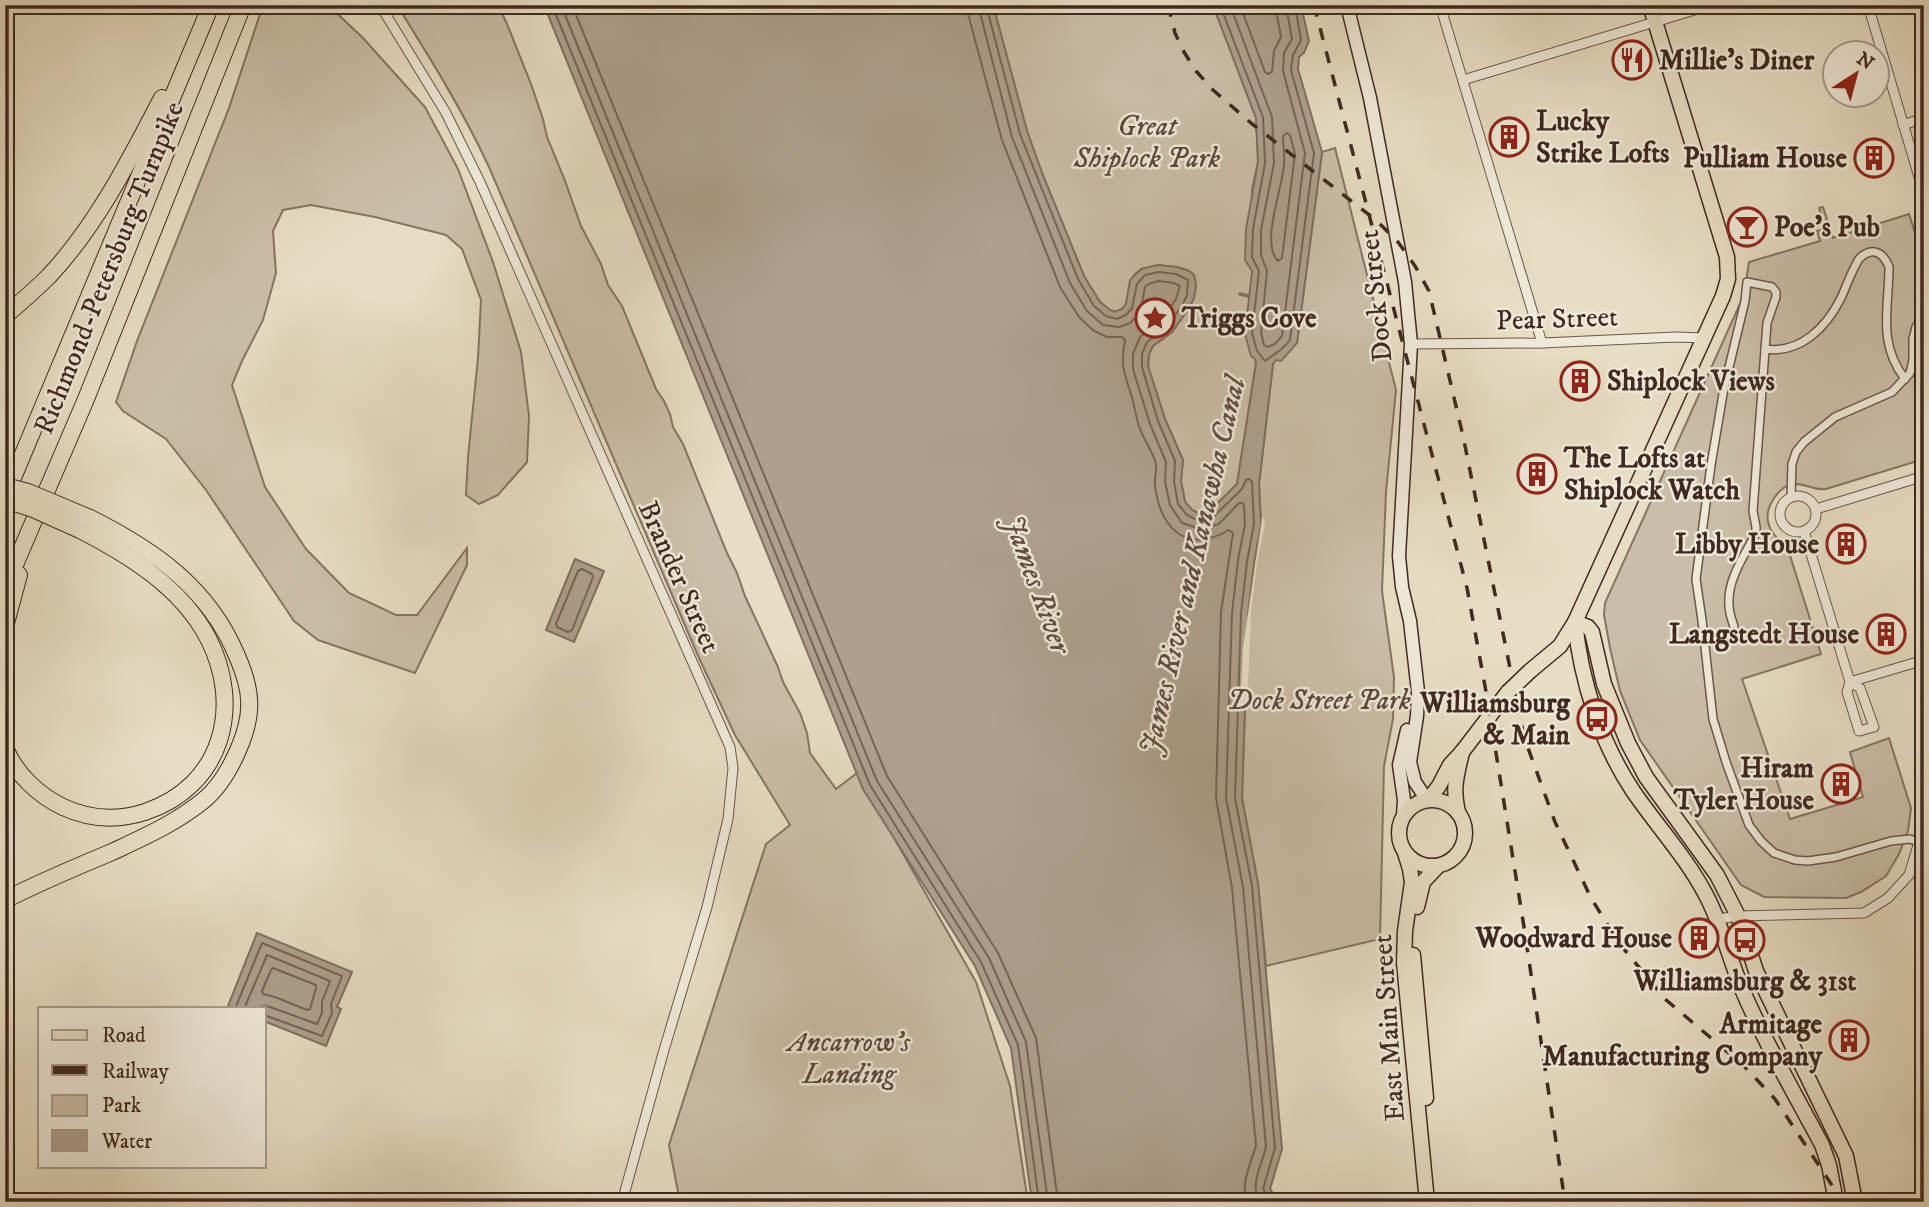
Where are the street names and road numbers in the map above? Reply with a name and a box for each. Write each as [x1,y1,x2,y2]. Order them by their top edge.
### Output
street label: Richmond-Petersburg Turnpike [26,97,192,439]
street label: Dock Street [1352,228,1400,364]
street label: Pear Street [1495,299,1619,339]
street label: Brander Street [630,496,728,658]
street label: East Main Street [1365,933,1413,1123]

